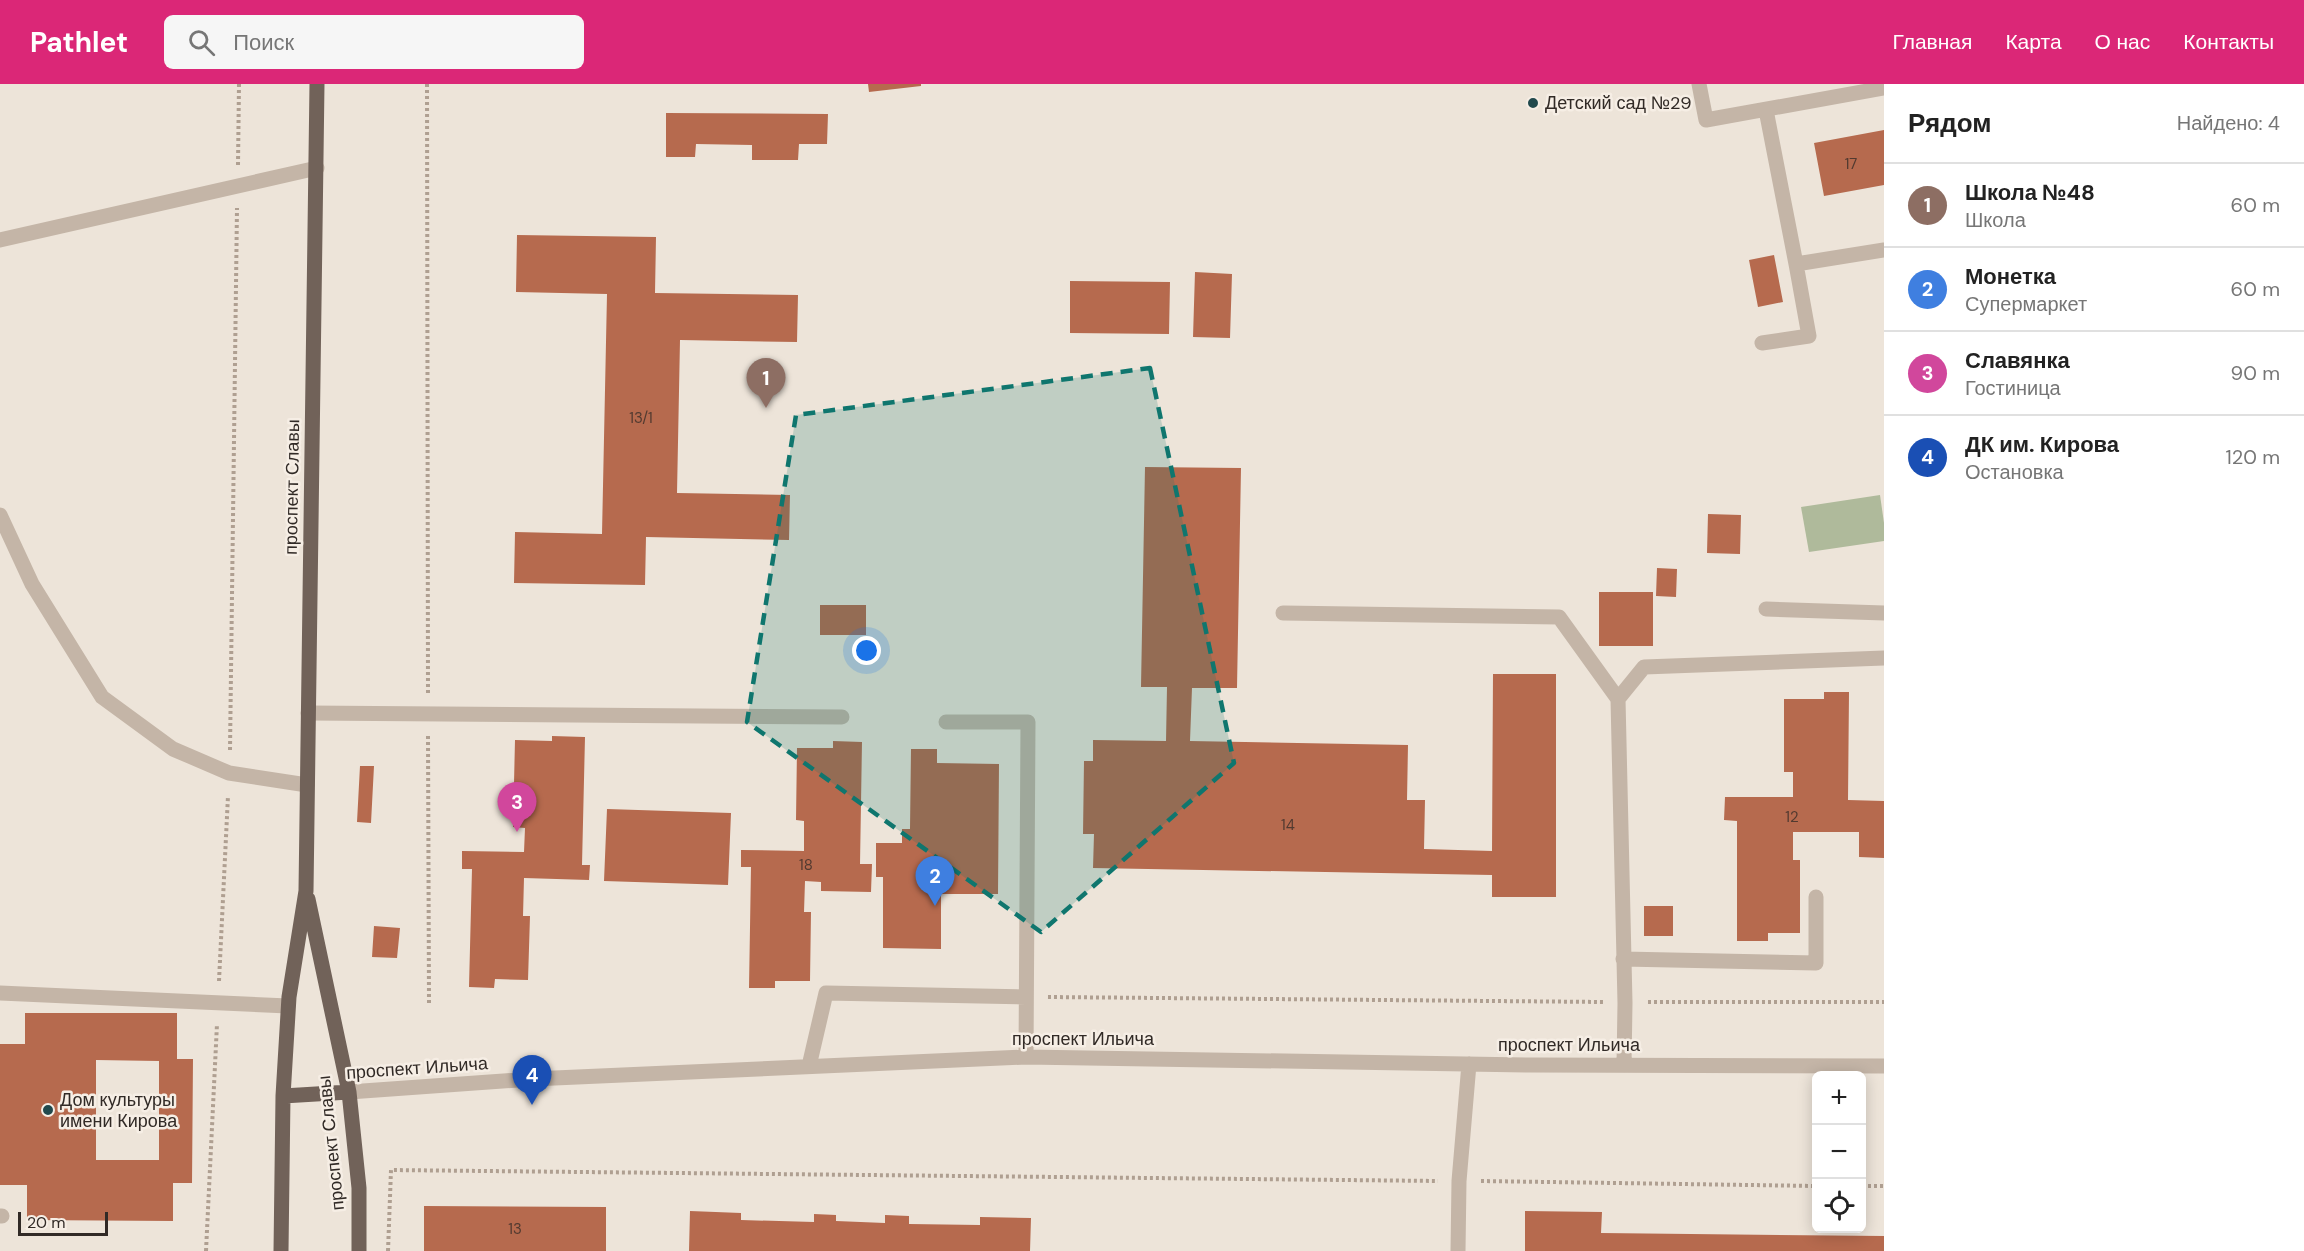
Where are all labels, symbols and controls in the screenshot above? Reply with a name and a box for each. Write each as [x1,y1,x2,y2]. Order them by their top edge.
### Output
search box [164,15,584,69]
text: Pathlet [30,24,128,61]
icon: search [185,26,218,59]
text: Поиск [233,28,294,57]
text: Главная [1892,28,1972,56]
text: Карта [2005,28,2062,56]
text: О нас [2095,28,2150,56]
text: Контакты [2183,28,2274,56]
place label: Детский сад №29 [1545,91,1692,115]
marker: Детский сад №29 [1526,96,1540,110]
text: Рядом [1908,106,1991,140]
text: Найдено: 4 [2177,110,2280,136]
house number: 17 [1845,154,1857,174]
text: Школа №48 [1965,178,2095,207]
text: 1 [1924,192,1931,218]
text: 60 m [2231,192,2280,218]
text: Школа [1965,207,2026,233]
text: Монетка [1965,262,2056,291]
text: 2 [1922,276,1933,302]
text: 60 m [2231,276,2280,302]
text: Супермаркет [1965,291,2087,317]
text: Славянка [1965,346,2070,375]
pin: 1 [746,358,786,408]
text: 3 [1921,360,1934,386]
text: 90 m [2231,360,2280,386]
text: Гостиница [1965,375,2061,401]
house number: 13/1 [629,408,653,428]
street label: проспект Славы [279,419,305,555]
text: ДК им. Кирова [1965,430,2119,459]
text: 4 [1921,444,1934,470]
text: 120 m [2226,444,2280,470]
text: Остановка [1965,459,2064,485]
your location [852,636,881,665]
pin: 3 [498,782,536,832]
house number: 12 [1785,807,1799,827]
house number: 14 [1281,815,1295,835]
house number: 18 [799,855,813,875]
pin: 2 [916,856,954,906]
street label: проспект Ильича [1012,1027,1155,1051]
street label: проспект Ильича [1498,1033,1641,1057]
street label: проспект Ильича [345,1051,490,1085]
pin: 4 [512,1056,552,1105]
map controls [1812,1071,1866,1233]
button: + [1812,1071,1866,1125]
street label: проспект Славы [312,1074,350,1212]
place label: Дом культуры имени Кирова [60,1088,178,1133]
marker: Дом культуры имени Кирова [41,1103,55,1117]
button: − [1812,1125,1866,1179]
button: locate [1812,1179,1866,1233]
scale bar [18,1209,108,1236]
text: 20 m [27,1212,66,1233]
house number: 13 [508,1219,522,1239]

